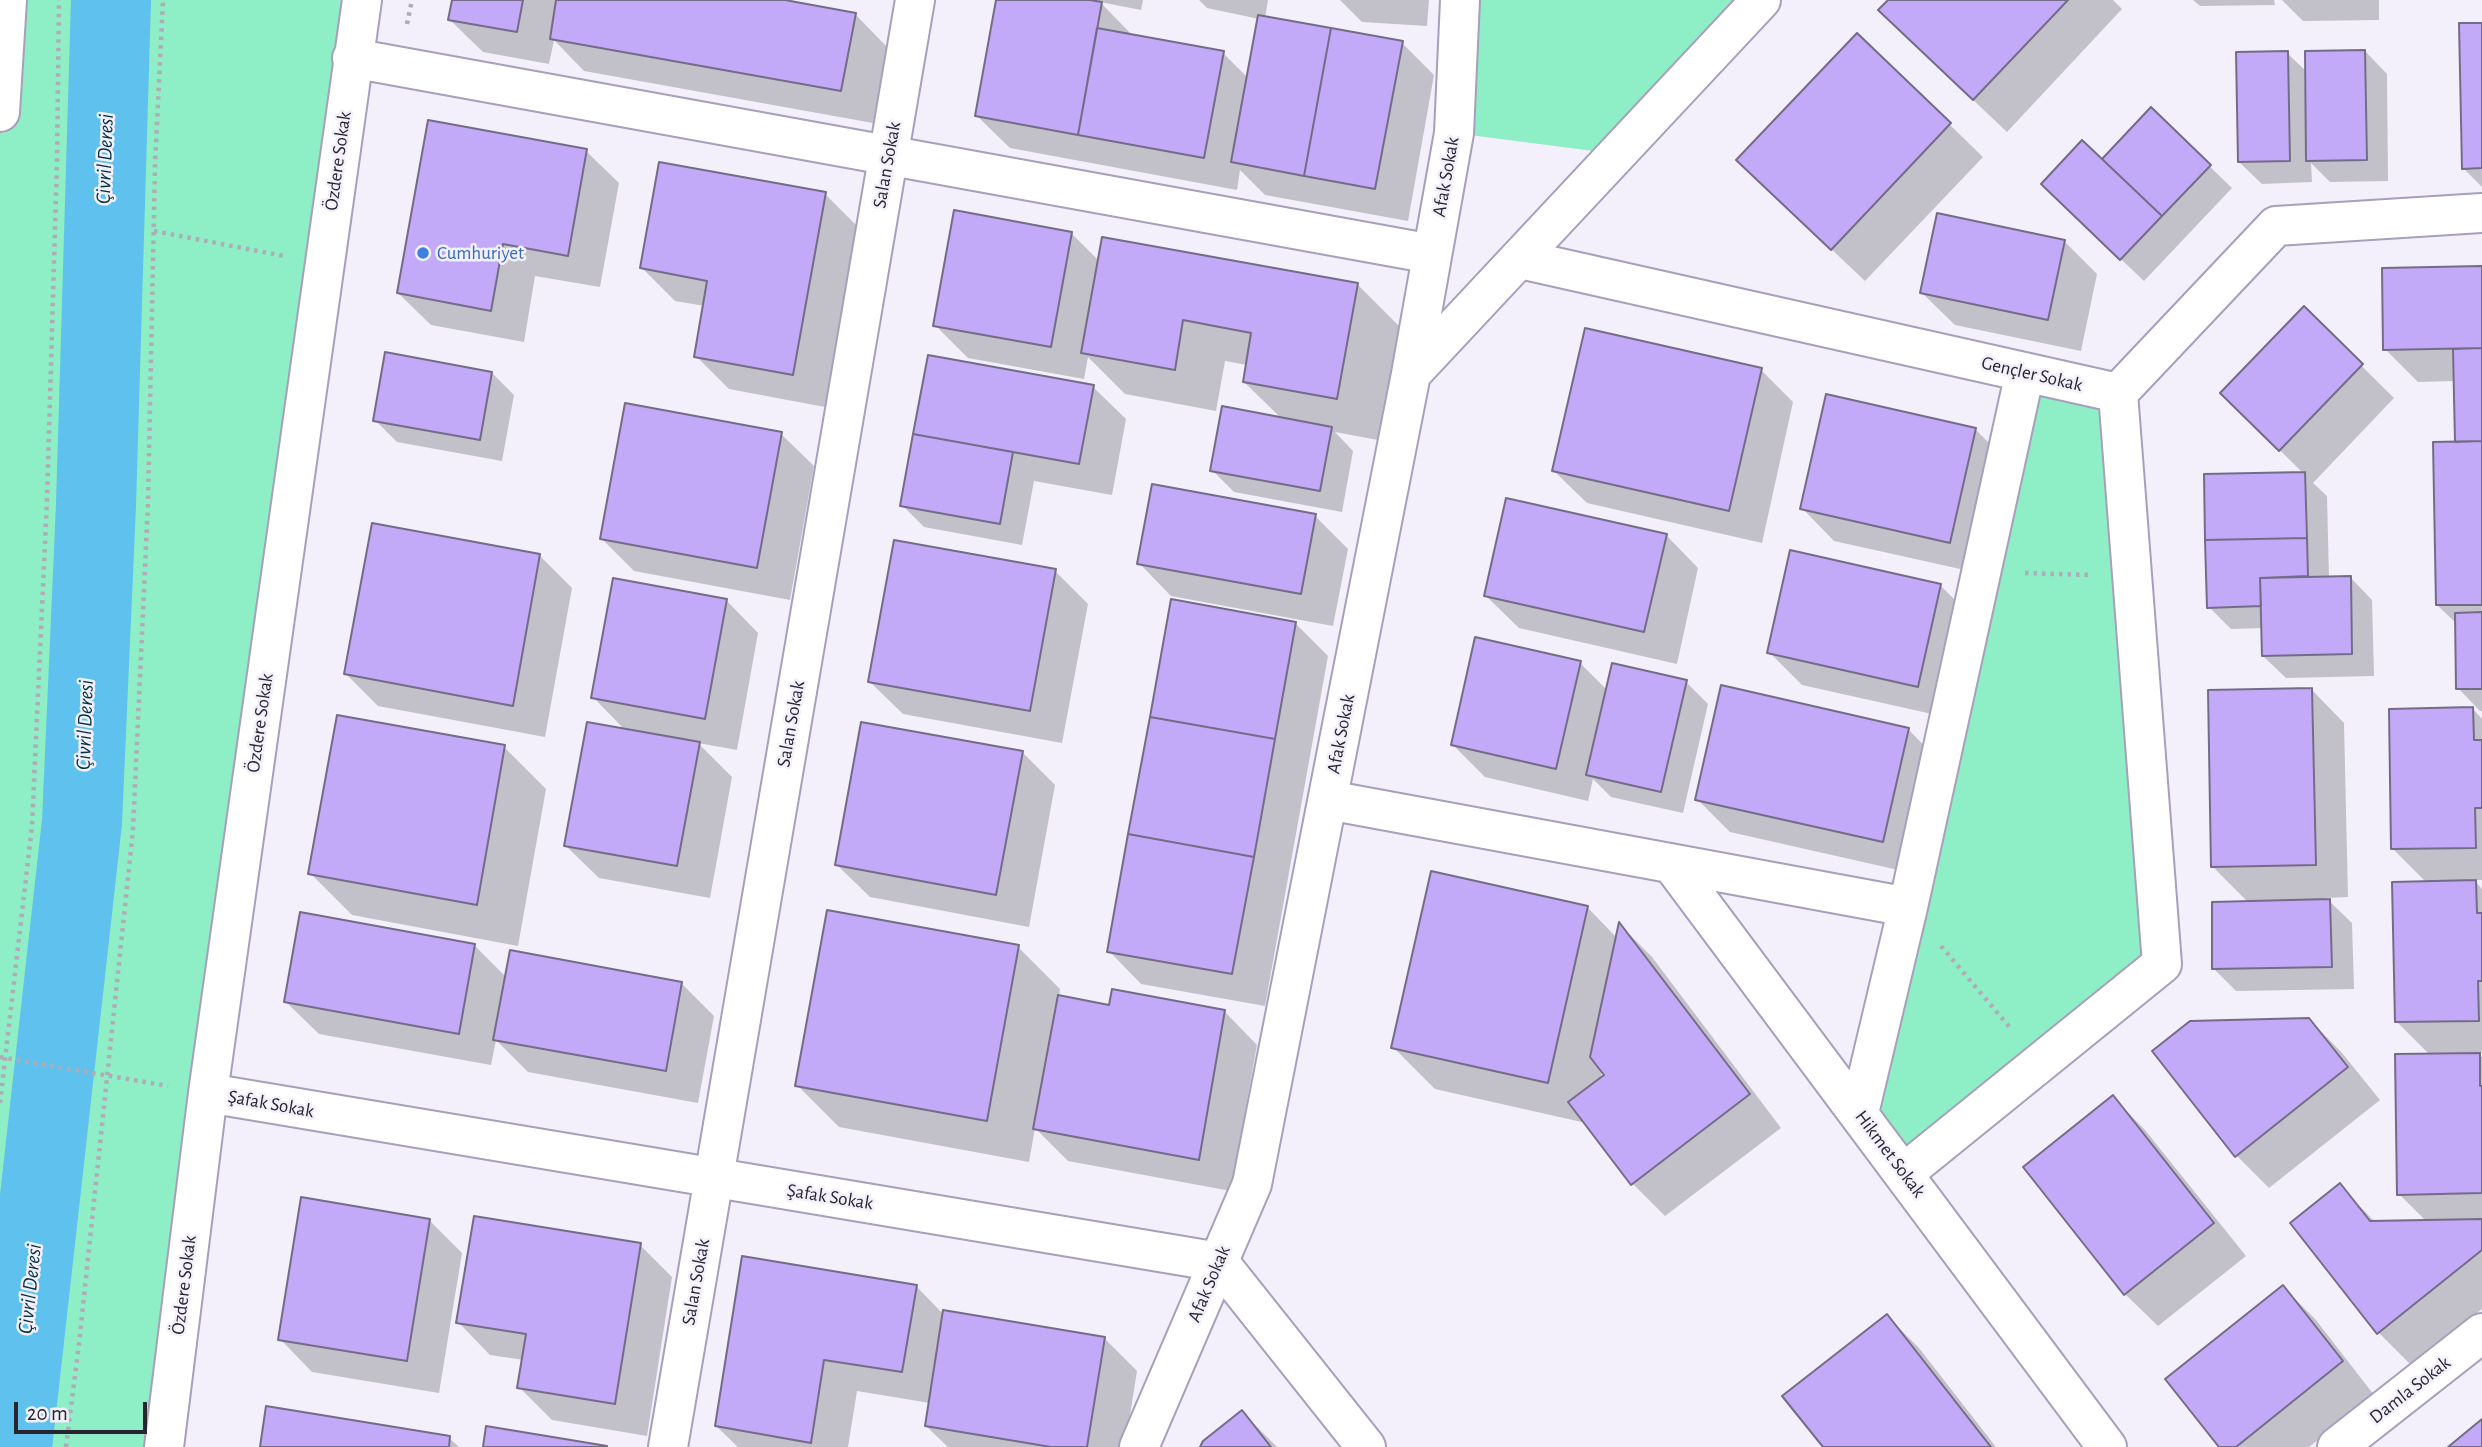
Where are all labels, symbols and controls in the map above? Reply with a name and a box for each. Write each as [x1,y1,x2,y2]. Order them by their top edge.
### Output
street label: Özdere Sokak [320,110,356,212]
water label: Çivril Deresi [91,114,119,204]
street label: Salan Sokak [868,120,906,210]
street label: Afak Sokak [1428,135,1464,219]
place label: Cumhuriyet [437,242,524,264]
marker: Cumhuriyet [415,245,431,261]
street label: Gençler Sokak [1979,351,2085,397]
street label: Özdere Sokak [242,672,278,774]
street label: Salan Sokak [772,679,810,769]
water label: Çivril Deresi [71,680,99,770]
street label: Afak Sokak [1322,692,1360,776]
street label: Şafak Sokak [226,1085,316,1123]
street label: Hikmet Sokak [1850,1106,1930,1202]
street label: Şafak Sokak [785,1179,875,1215]
street label: Özdere Sokak [167,1234,201,1336]
street label: Salan Sokak [677,1237,715,1327]
street label: Afak Sokak [1183,1242,1235,1326]
water label: Çivril Deresi [13,1243,47,1335]
street label: Damla Sokak [2365,1351,2455,1429]
scale bar [18,1388,150,1432]
text: 20 m [27,1403,68,1424]

